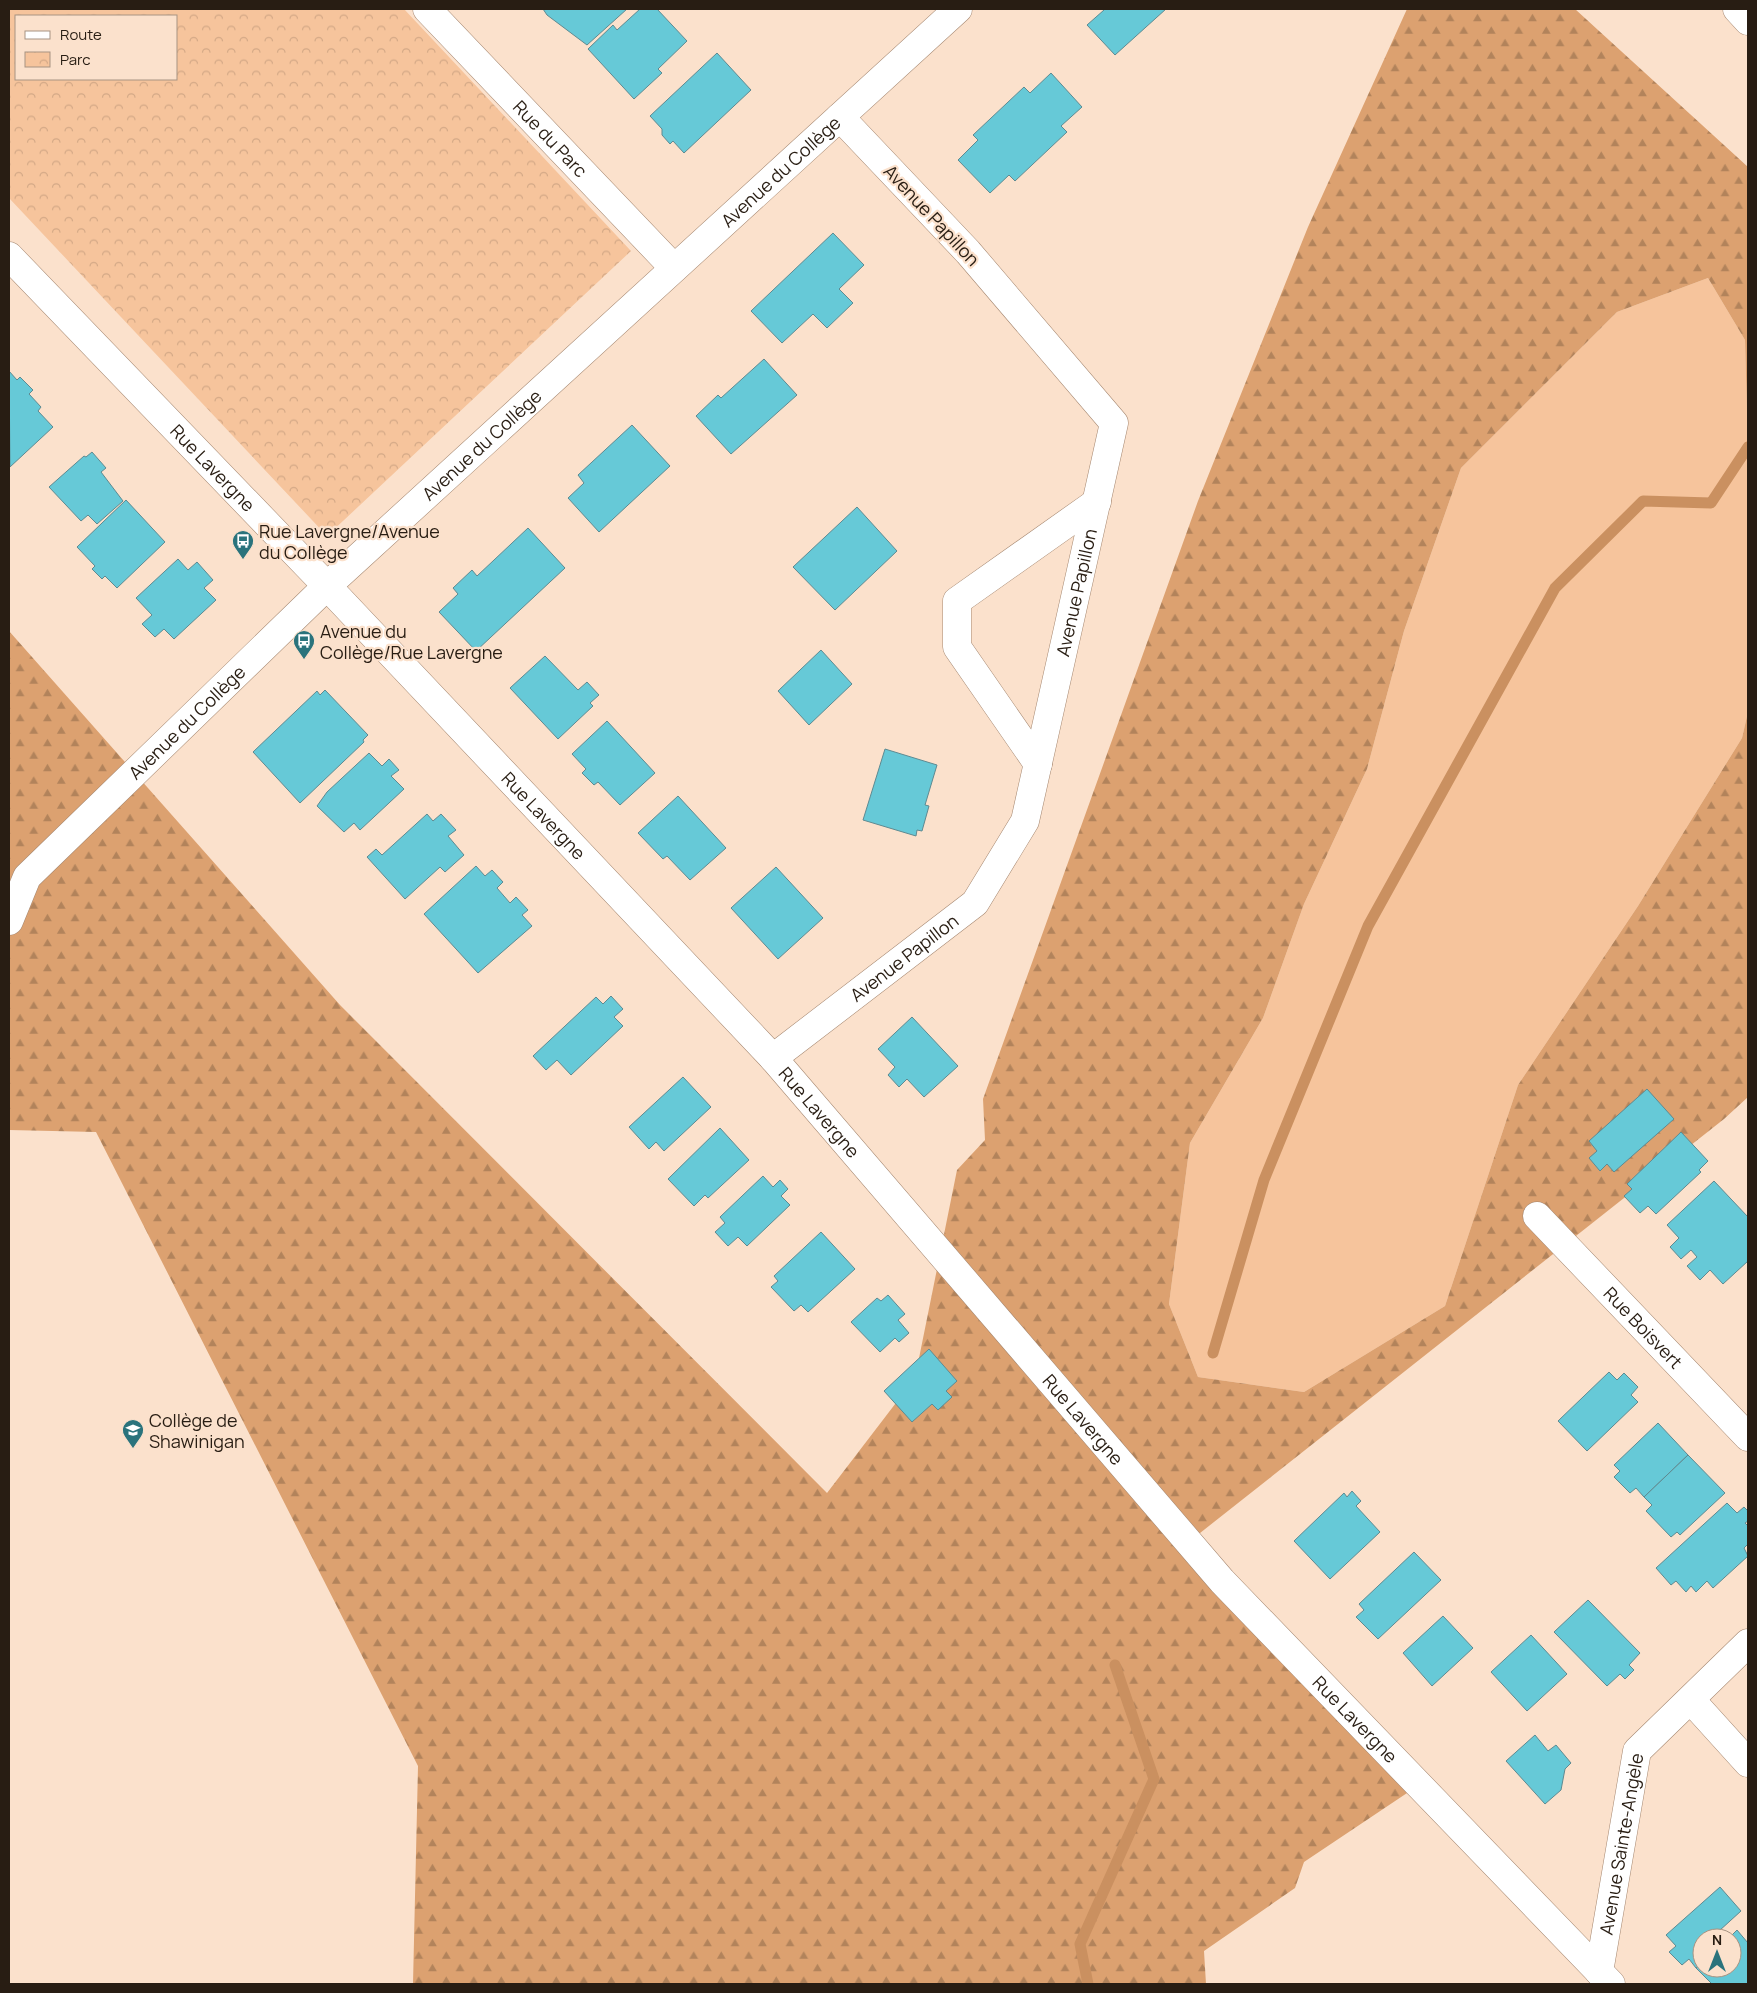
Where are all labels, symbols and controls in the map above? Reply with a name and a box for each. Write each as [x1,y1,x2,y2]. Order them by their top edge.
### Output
legend [15,15,178,80]
text: Route [60,24,102,45]
text: Parc [60,49,91,70]
street label: Rue du Parc [508,95,593,182]
street label: Avenue du Collège [716,111,845,232]
street label: Avenue Papillon [879,159,985,271]
street label: Avenue du Collège [417,384,547,505]
street label: Rue Lavergne [165,419,261,516]
place label: Rue Lavergne/Avenue du Collège [259,519,440,564]
street label: Avenue Papillon [1050,526,1102,659]
bus stop icon: Rue Lavergne/Avenue du Collège [231,529,255,560]
place label: Avenue du Collège/Rue Lavergne [320,619,503,664]
bus stop icon: Avenue du Collège/Rue Lavergne [292,629,316,660]
street label: Avenue du Collège [123,660,250,784]
street label: Rue Lavergne [497,766,591,865]
street label: Avenue Papillon [845,908,963,1007]
street label: Rue Lavergne [774,1062,865,1163]
street label: Rue Boisvert [1599,1281,1688,1373]
street label: Rue Lavergne [1038,1369,1129,1470]
place label: Collège de Shawinigan [149,1408,245,1453]
school or university icon: Collège de Shawinigan [121,1418,145,1449]
street label: Rue Lavergne [1308,1670,1403,1768]
street label: Avenue Sainte-Angèle [1594,1751,1648,1937]
north arrow [1692,1928,1742,1978]
text: N [1712,1930,1722,1949]

